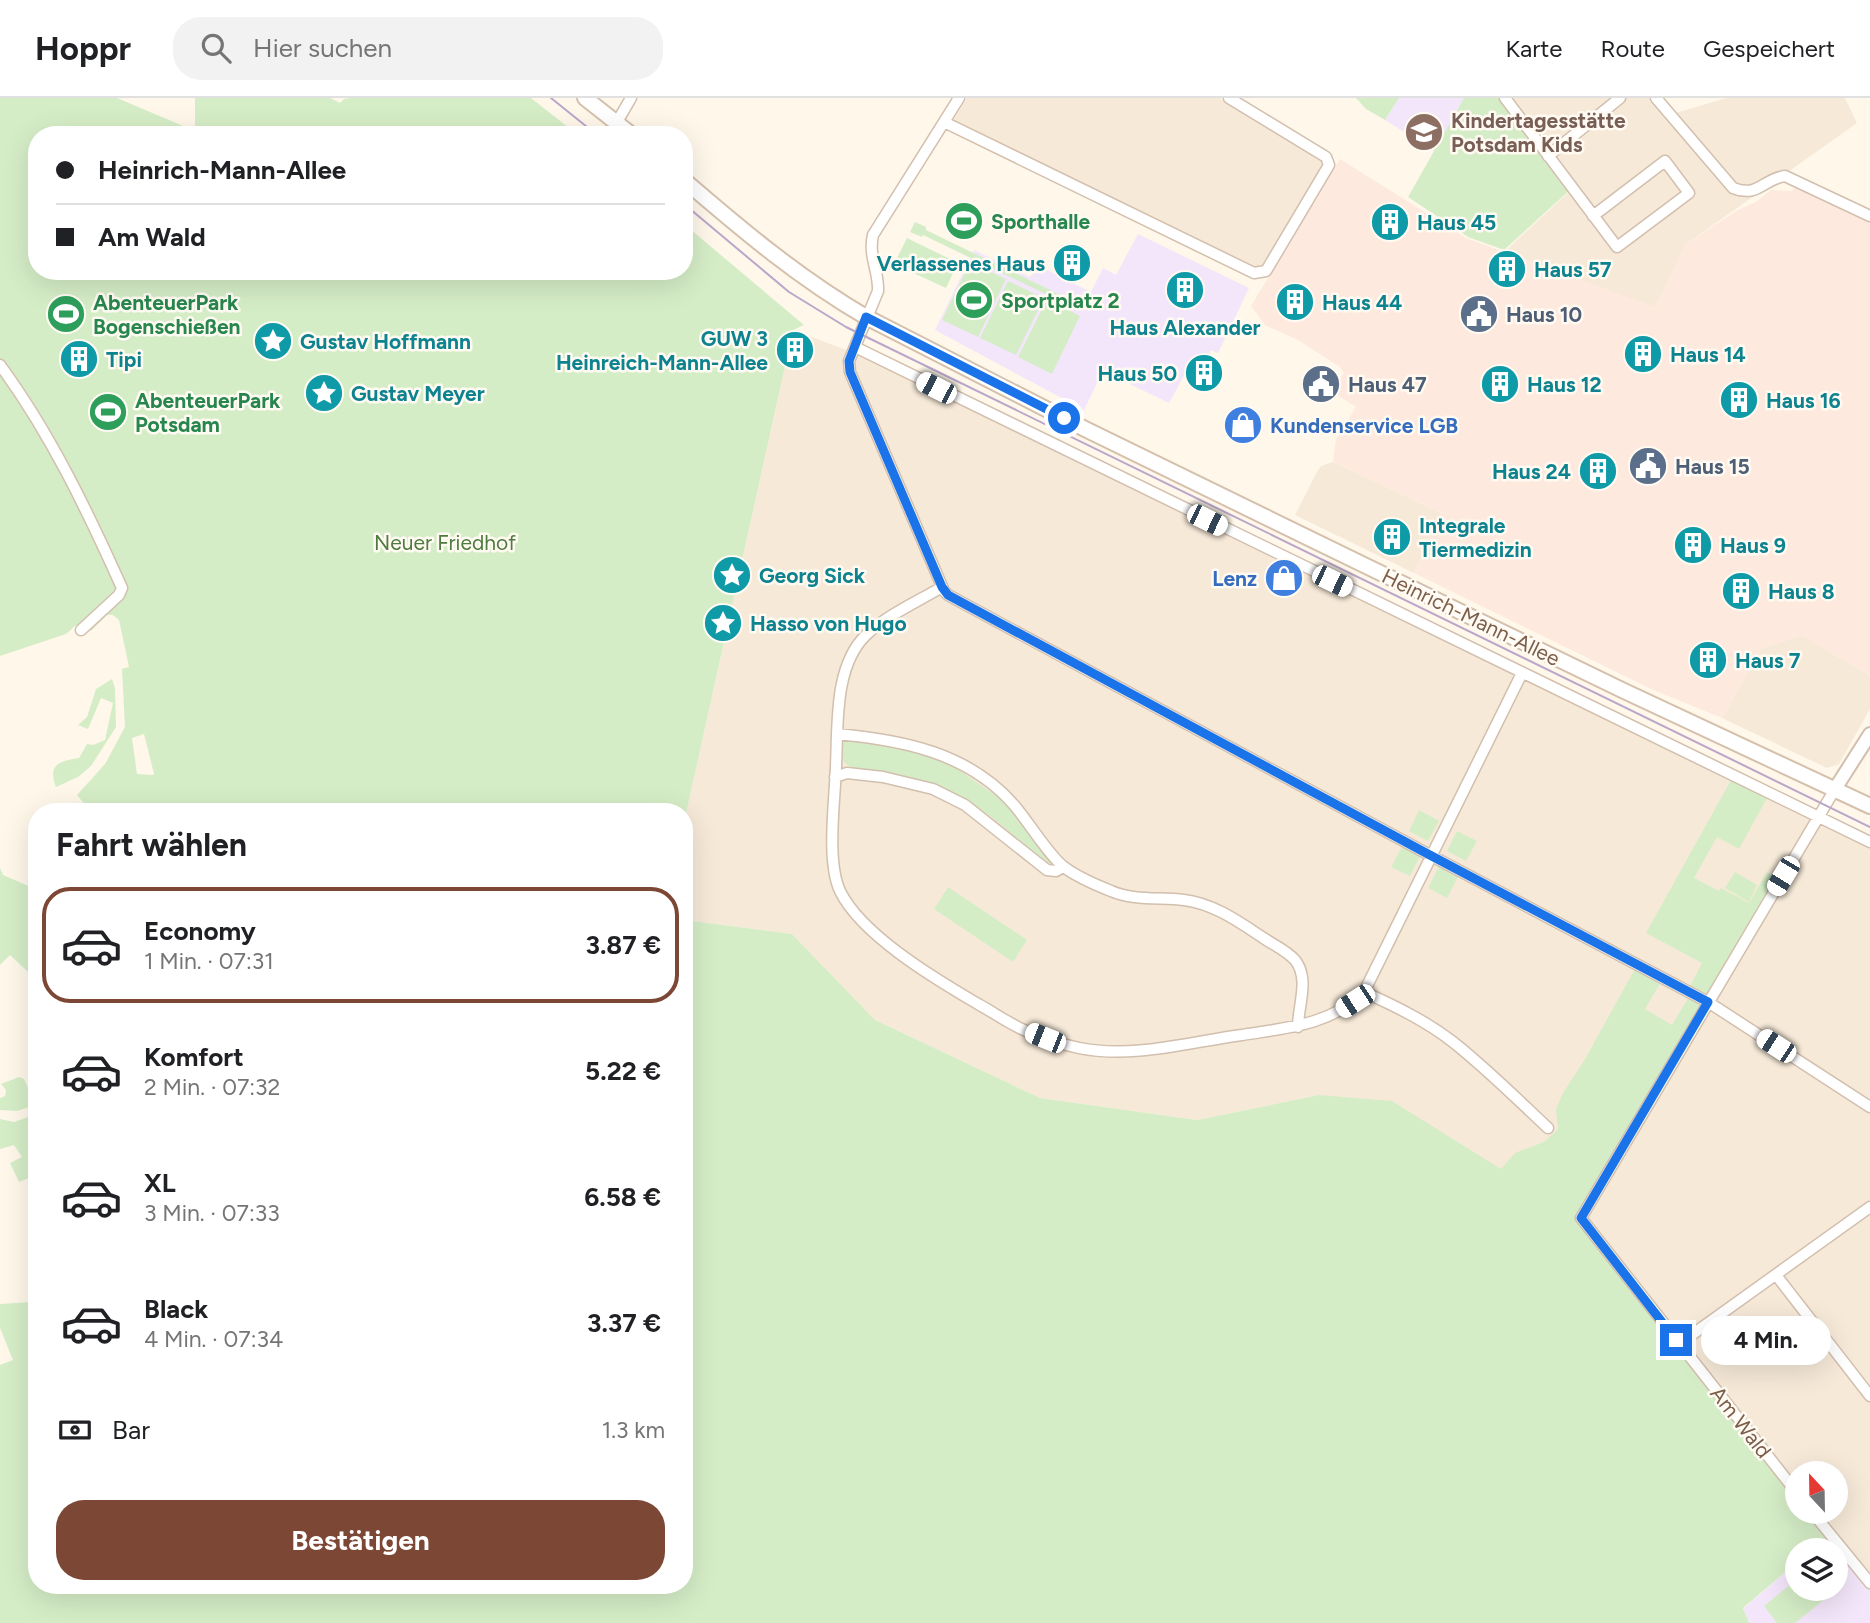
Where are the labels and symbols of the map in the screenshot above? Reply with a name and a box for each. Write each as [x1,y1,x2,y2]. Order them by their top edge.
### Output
place label: Kindertagesstätte Potsdam Kids [1451,108,1626,157]
school or university icon: Kindertagesstätte Potsdam Kids [1403,111,1445,153]
sports icon: Sporthalle [943,200,985,242]
building icon: Haus 45 [1369,201,1411,243]
place label: Sporthalle [991,209,1090,234]
place label: Haus 45 [1417,210,1496,235]
building icon: Verlassenes Haus [1051,242,1093,284]
building icon: Haus 57 [1486,248,1528,290]
place label: Verlassenes Haus [877,251,1045,276]
place label: Haus 57 [1534,257,1612,282]
building icon: Haus Alexander [1164,269,1206,311]
sports icon: Sportplatz 2 [953,279,995,321]
building icon: Haus 44 [1274,281,1316,323]
place label: Sportplatz 2 [1001,288,1120,313]
place label: AbenteuerPark Bogenschießen [93,290,240,339]
place label: Haus 44 [1322,290,1402,315]
sports icon: AbenteuerPark Bogenschießen [45,293,87,335]
public building icon: Haus 10 [1458,293,1500,335]
place label: Haus 10 [1506,302,1582,327]
place label: Haus Alexander [1109,315,1261,340]
place icon: Gustav Hoffmann [252,320,294,362]
place label: GUW 3 Heinreich-Mann-Allee [556,326,768,375]
place label: Gustav Hoffmann [300,329,471,354]
building icon: GUW 3 Heinreich-Mann-Allee [774,329,816,371]
building icon: Haus 14 [1622,333,1664,375]
building icon: Tipi [58,338,100,380]
place label: Haus 14 [1670,342,1746,367]
place label: Tipi [106,347,142,372]
building icon: Haus 50 [1183,352,1225,394]
place label: Haus 50 [1098,361,1177,386]
public building icon: Haus 47 [1300,363,1342,405]
building icon: Haus 12 [1479,363,1521,405]
car [913,369,960,407]
place icon: Gustav Meyer [303,372,345,414]
place label: Haus 47 [1348,372,1427,397]
place label: Haus 12 [1527,372,1602,397]
building icon: Haus 16 [1718,379,1760,421]
place label: Gustav Meyer [351,381,485,406]
place label: AbenteuerPark Potsdam [135,388,281,437]
place label: Haus 16 [1766,388,1841,413]
sports icon: AbenteuerPark Potsdam [87,391,129,433]
route start [1048,402,1080,434]
shop icon: Kundenservice LGB [1222,404,1264,446]
place label: Kundenservice LGB [1270,413,1458,438]
public building icon: Haus 15 [1627,445,1669,487]
building icon: Haus 24 [1577,450,1619,492]
place label: Haus 15 [1675,454,1750,479]
place label: Haus 24 [1492,459,1571,484]
car [1184,501,1231,539]
place label: Integrale Tiermedizin [1419,513,1532,562]
building icon: Integrale Tiermedizin [1371,516,1413,558]
building icon: Haus 9 [1672,524,1714,566]
park label: Neuer Friedhof [374,530,516,555]
place label: Haus 9 [1720,533,1786,558]
place icon: Georg Sick [711,554,753,596]
shop icon: Lenz [1263,557,1305,599]
car [1309,562,1356,600]
place label: Georg Sick [759,563,866,588]
street label: Heinrich-Mann-Allee [1378,563,1564,671]
place label: Lenz [1212,566,1257,591]
building icon: Haus 8 [1720,570,1762,612]
place label: Haus 8 [1768,579,1835,604]
place icon: Hasso von Hugo [702,602,744,644]
place label: Hasso von Hugo [750,611,907,636]
building icon: Haus 7 [1687,639,1729,681]
place label: Haus 7 [1735,648,1801,673]
car [1764,853,1803,899]
car [1332,981,1379,1021]
car [1022,1020,1069,1056]
car [1753,1026,1800,1066]
callout: 4 Min. [1700,1316,1830,1364]
route end [1660,1324,1692,1356]
street label: Am Wald [1705,1381,1777,1463]
north arrow [1785,1461,1848,1524]

